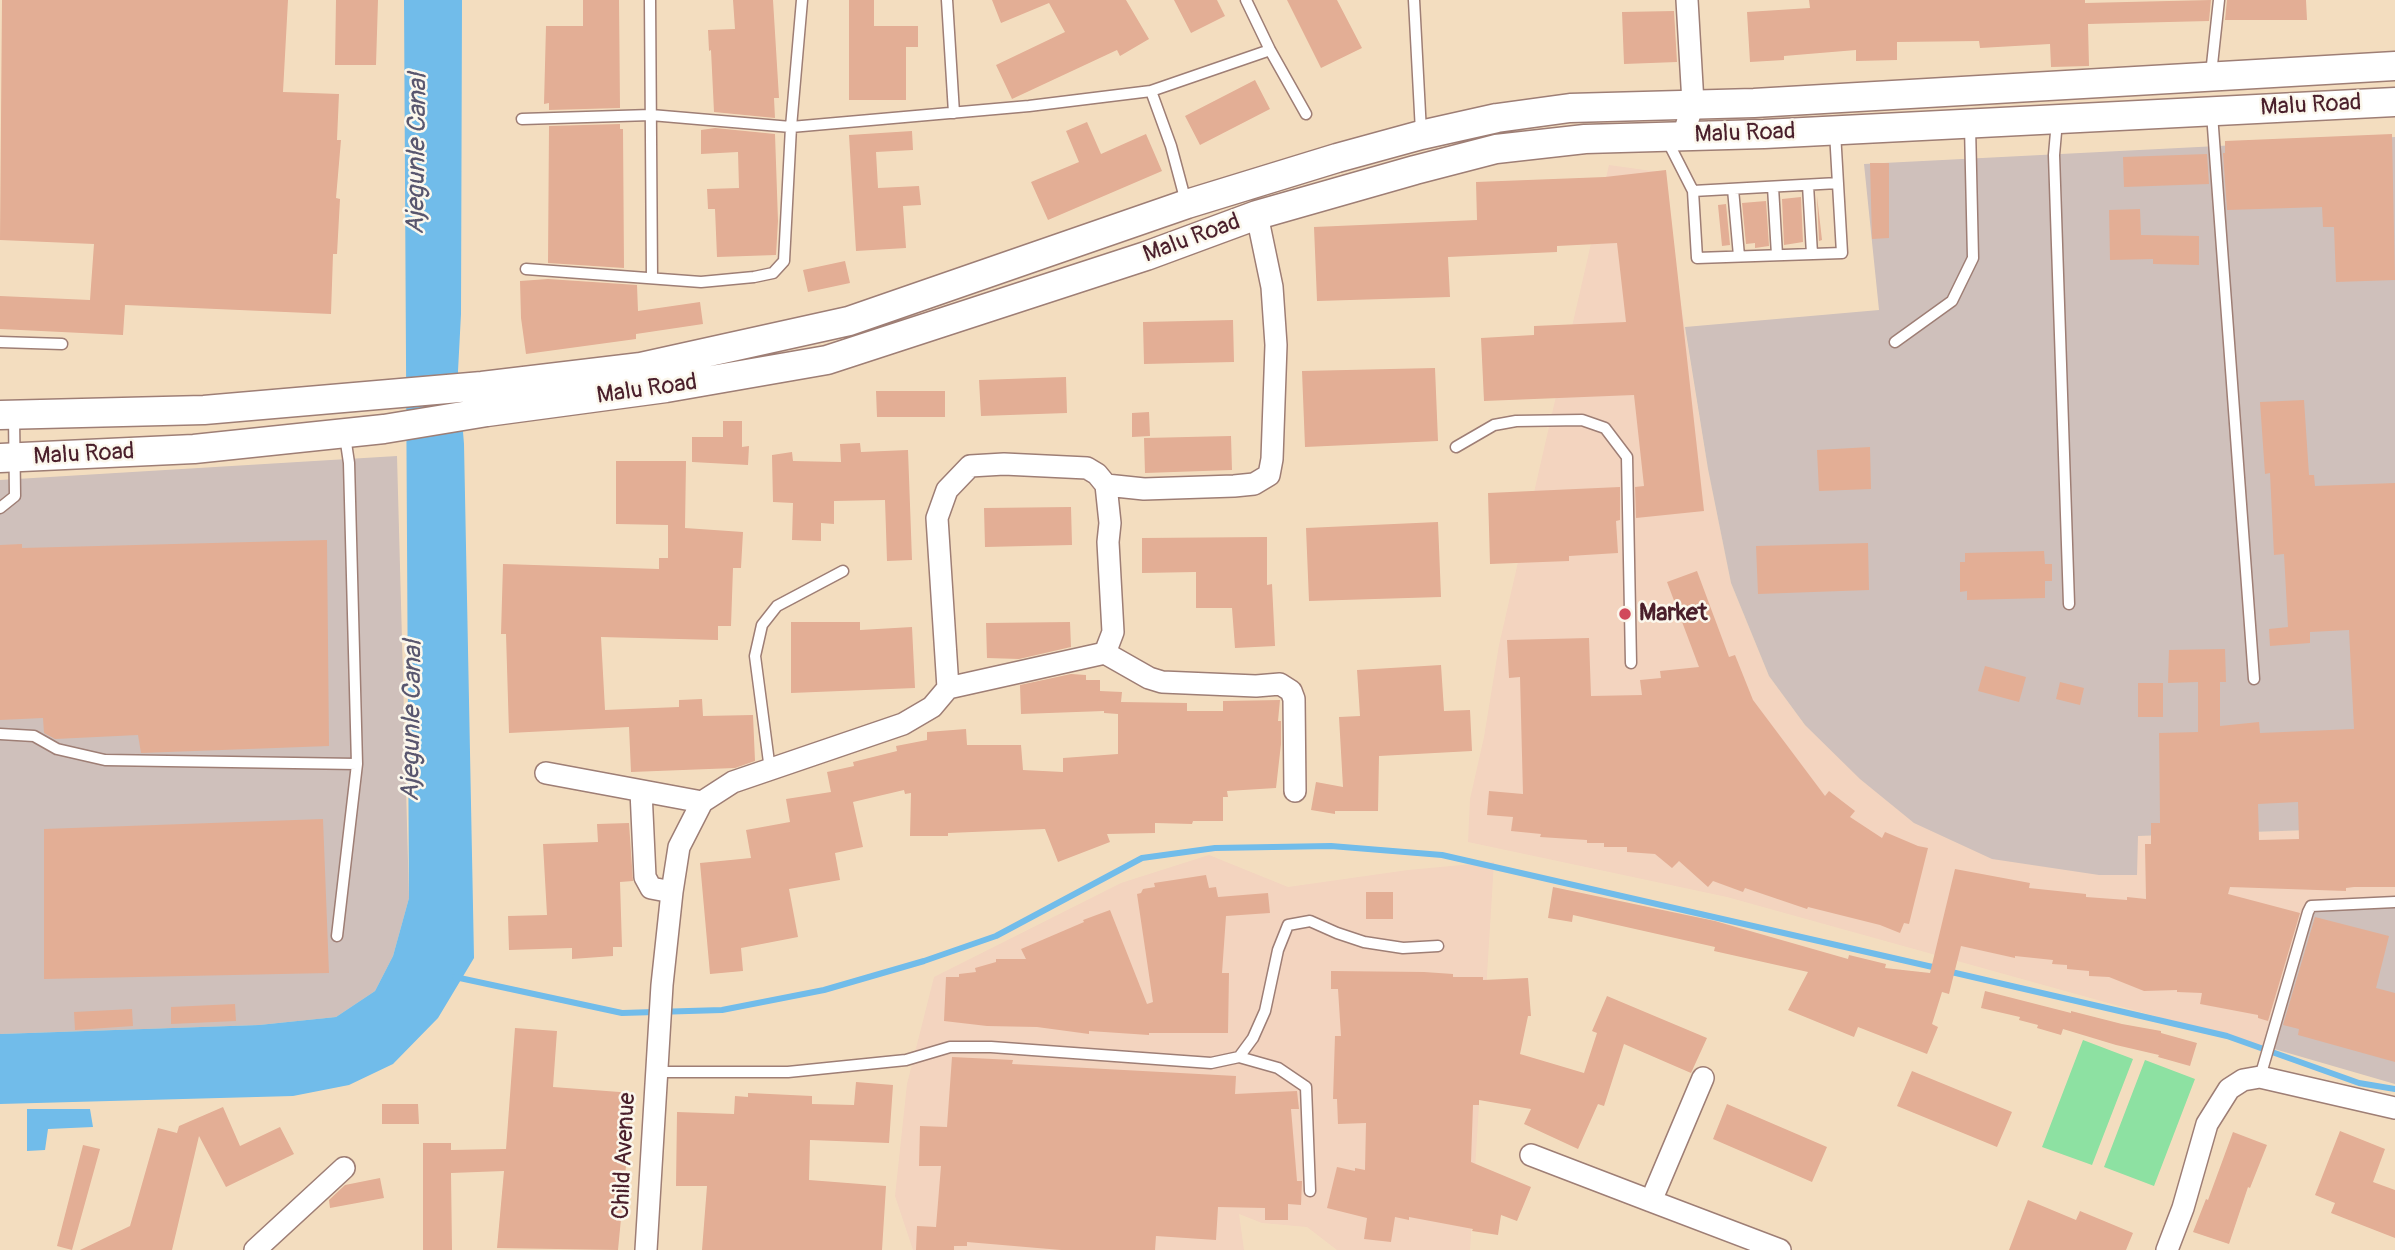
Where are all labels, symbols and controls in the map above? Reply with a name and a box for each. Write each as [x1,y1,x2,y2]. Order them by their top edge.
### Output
water label: Ajegunle Canal [401,73,435,235]
street label: Malu Road [2260,89,2362,123]
street label: Malu Road [1694,118,1796,150]
street label: Malu Road [1140,208,1244,270]
street label: Malu Road [595,369,699,411]
street label: Malu Road [33,438,135,472]
place label: Market [1639,600,1708,628]
marker: Market [1617,606,1633,622]
water label: Ajegunle Canal [396,640,430,802]
street label: Child Avenue [607,1092,643,1220]

